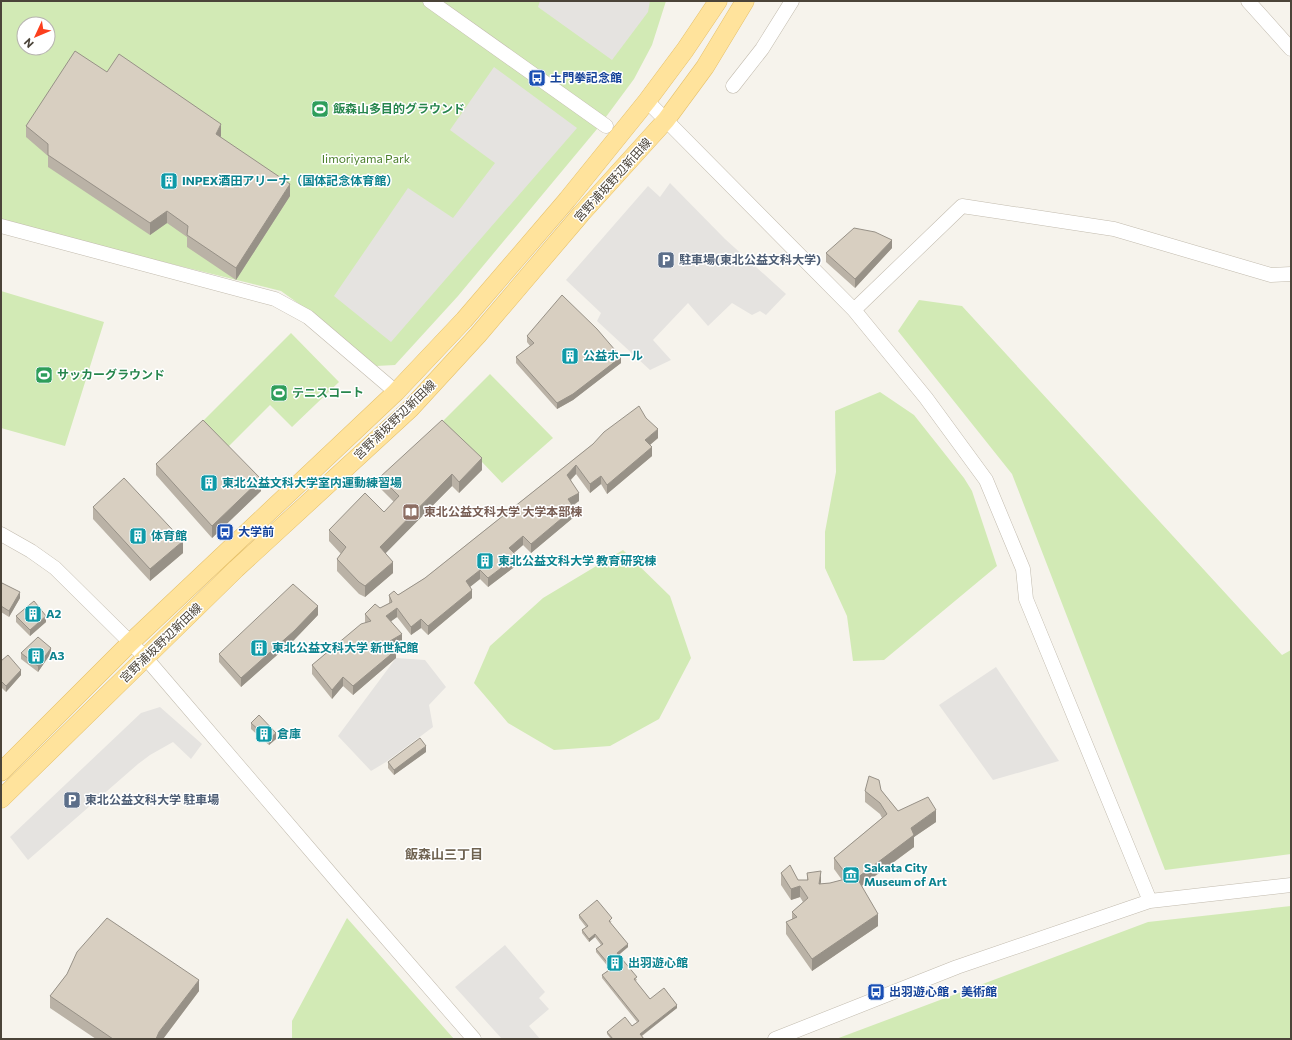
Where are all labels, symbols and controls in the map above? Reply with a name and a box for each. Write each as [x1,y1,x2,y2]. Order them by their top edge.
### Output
north arrow [16,16,56,56]
text: N [21,36,36,51]
bus stop icon: 土門拳記念館 [527,68,547,88]
place label: 土門拳記念館 [550,70,622,84]
sports icon: 飯森山多目的グラウンド [310,99,330,119]
place label: 飯森山多目的グラウンド [333,101,465,115]
street label: 宮野浦坂野辺新田線 [571,135,654,224]
park label: Iimoriyama Park [322,151,411,165]
building icon: INPEX酒田アリーナ（国体記念体育館） [159,171,179,191]
place label: INPEX酒田アリーナ（国体記念体育館） [182,173,398,187]
parking icon: 駐車場(東北公益文科大学) [656,250,676,270]
place label: 駐車場(東北公益文科大学) [679,252,821,266]
building icon: 公益ホール [560,346,580,366]
place label: 公益ホール [583,348,643,362]
sports icon: サッカーグラウンド [34,365,54,385]
place label: サッカーグラウンド [57,367,165,381]
street label: 宮野浦坂野辺新田線 [351,377,438,462]
sports icon: テニスコート [269,383,289,403]
place label: テニスコート [292,385,364,399]
building icon: 東北公益文科大学室内運動練習場 [199,473,219,493]
place label: 東北公益文科大学室内運動練習場 [222,475,402,489]
library icon: 東北公益文科大学 大学本部棟 [401,502,421,522]
place label: 東北公益文科大学 大学本部棟 [424,504,582,518]
bus stop icon: 大学前 [215,522,235,542]
place label: 大学前 [238,524,274,538]
building icon: 体育館 [128,526,148,546]
place label: 体育館 [151,528,187,542]
building icon: 東北公益文科大学 教育研究棟 [475,551,495,571]
place label: 東北公益文科大学 教育研究棟 [498,553,656,567]
street label: 宮野浦坂野辺新田線 [117,600,204,685]
building icon: A2 [23,604,43,624]
place label: A2 [46,606,62,620]
building icon: 東北公益文科大学 新世紀館 [249,638,269,658]
place label: 東北公益文科大学 新世紀館 [272,640,418,654]
building icon: A3 [26,646,46,666]
place label: A3 [49,648,65,662]
building icon: 倉庫 [254,724,274,744]
place label: 倉庫 [277,726,301,740]
parking icon: 東北公益文科大学 駐車場 [62,790,82,810]
place label: 東北公益文科大学 駐車場 [85,792,219,806]
district label: 飯森山三丁目 [405,846,483,862]
place label: Sakata City Museum of Art [864,860,947,888]
museum icon: Sakata City Museum of Art [841,865,861,885]
building icon: 出羽遊心館 [605,953,625,973]
place label: 出羽遊心館 [628,955,688,969]
bus stop icon: 出羽遊心館・美術館 [866,982,886,1002]
place label: 出羽遊心館・美術館 [889,984,997,998]

